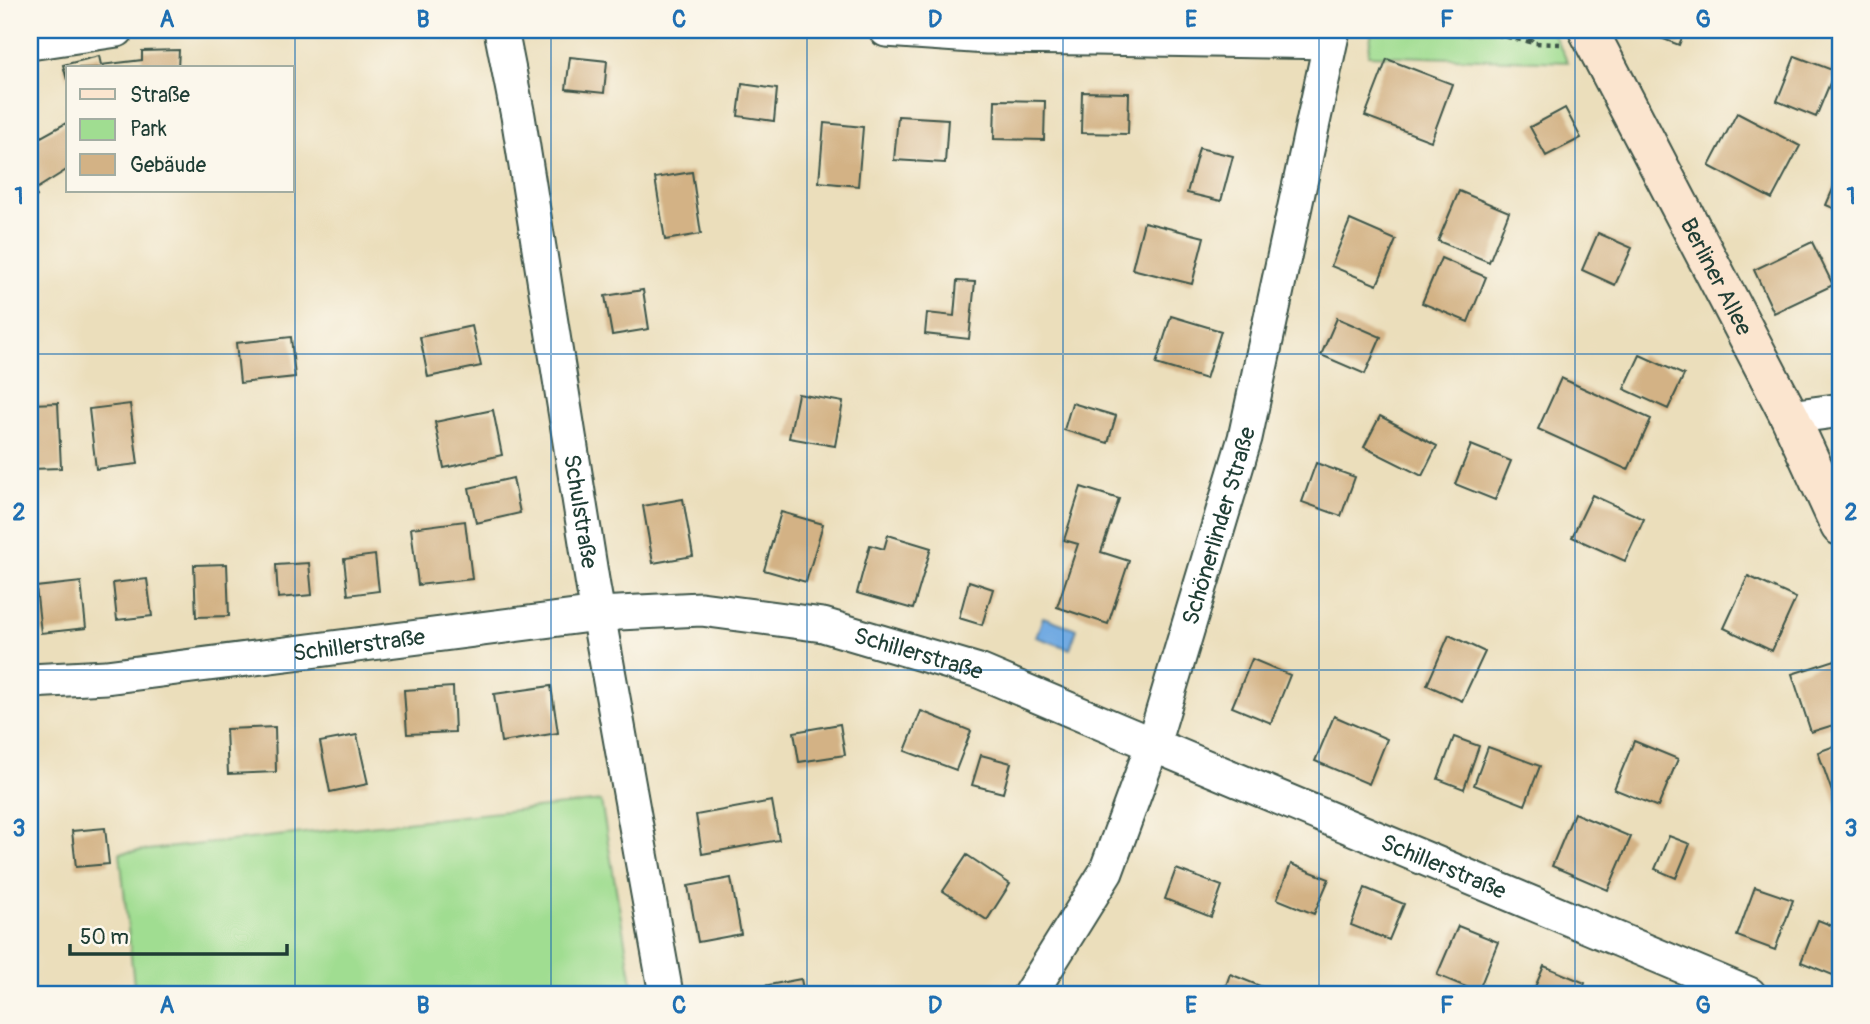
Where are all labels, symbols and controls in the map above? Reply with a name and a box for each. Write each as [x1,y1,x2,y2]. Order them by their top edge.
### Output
text: A [160,5,175,34]
text: B [416,5,430,34]
text: C [672,5,686,34]
text: D [928,5,942,34]
text: E [1185,5,1197,34]
text: F [1440,5,1454,34]
text: G [1695,5,1711,34]
legend [66,66,294,192]
text: Straße [130,82,190,109]
text: Park [130,116,167,143]
text: Gebäude [130,152,207,179]
text: 1 [15,182,24,211]
text: 1 [1847,182,1856,211]
street label: Berliner Allee [1674,213,1759,341]
street label: Schönerlinder Straße [1176,424,1262,628]
street label: Schulstraße [557,452,604,571]
text: 2 [13,498,26,527]
text: 2 [1845,498,1858,527]
street label: Schillerstraße [851,621,987,687]
street label: Schillerstraße [291,622,427,668]
text: 3 [13,814,25,843]
text: 3 [1845,814,1857,843]
street label: Schillerstraße [1376,828,1511,906]
scale bar [70,912,287,956]
text: 50 m [80,924,129,951]
text: A [160,991,175,1020]
text: B [416,991,430,1020]
text: C [672,991,686,1020]
text: D [928,991,942,1020]
text: E [1185,991,1197,1020]
text: F [1440,991,1454,1020]
text: G [1695,991,1711,1020]

